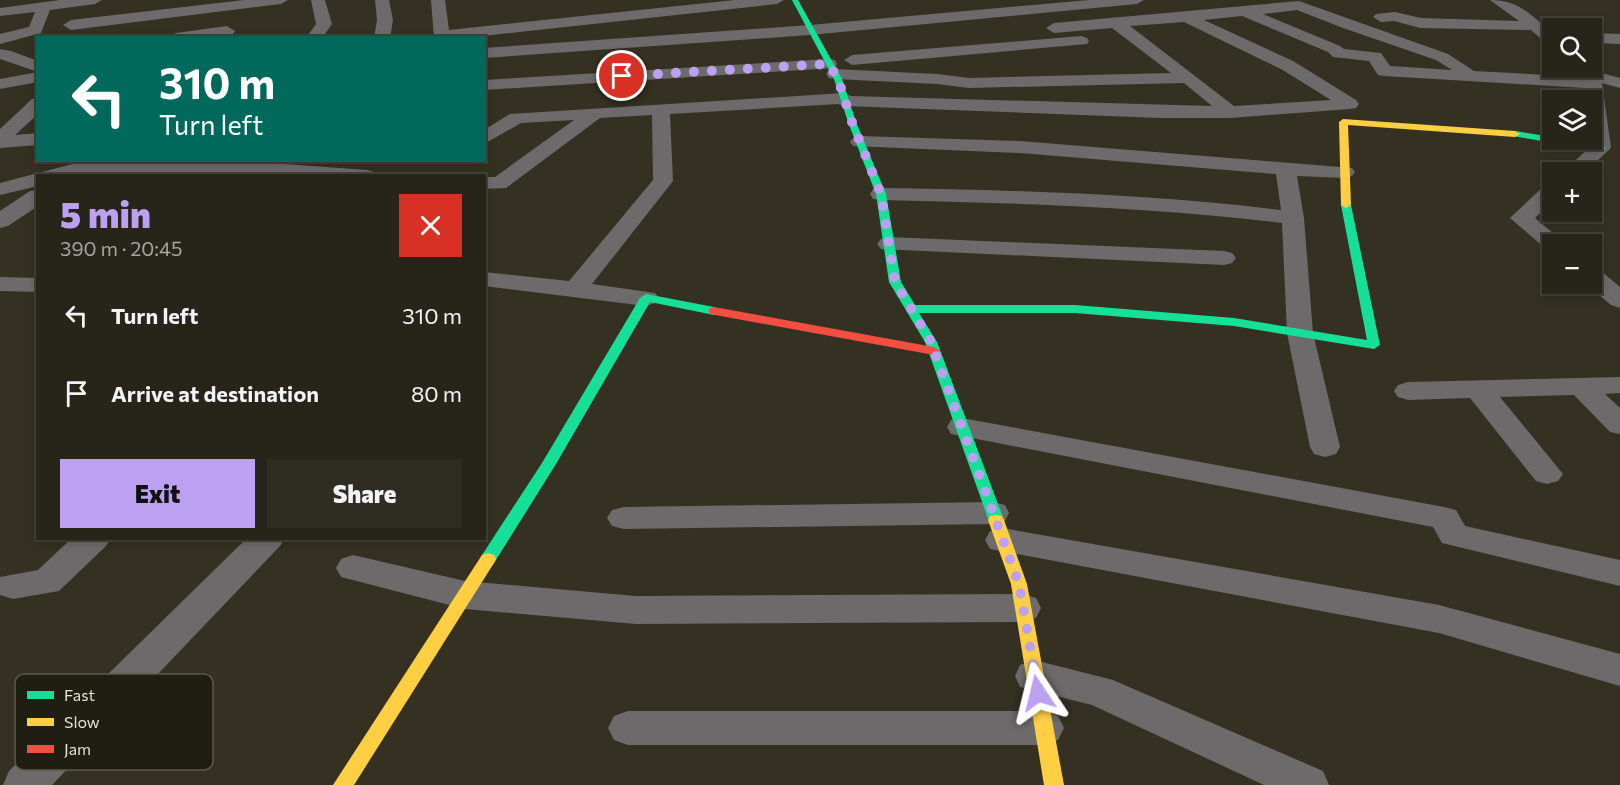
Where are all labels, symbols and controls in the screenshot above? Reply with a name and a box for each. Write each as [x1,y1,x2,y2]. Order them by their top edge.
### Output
map controls [1542,18,1602,294]
button: search [1542,18,1602,78]
pin [596,50,647,101]
text: 310 m [159,56,275,108]
icon: arrive [605,59,638,92]
icon: left [60,60,138,138]
button: layers [1542,90,1602,150]
text: Turn left [159,108,263,141]
button: + [1542,162,1602,222]
text: 5 min [60,191,151,235]
button: close [399,194,462,257]
button: − [1542,234,1602,294]
text: 390 m · 20:45 [60,236,183,260]
icon: left [60,299,93,332]
text: Turn left [111,302,198,329]
text: 310 m [402,302,462,329]
icon: arrive [60,377,93,410]
text: Arrive at destination [111,380,319,407]
text: 80 m [411,380,462,407]
button: Exit [60,459,255,528]
button: Share [267,459,462,528]
position arrow [1006,661,1070,725]
legend [15,674,213,770]
text: Fast [64,685,95,704]
text: Slow [64,712,100,731]
text: Jam [64,739,91,758]

